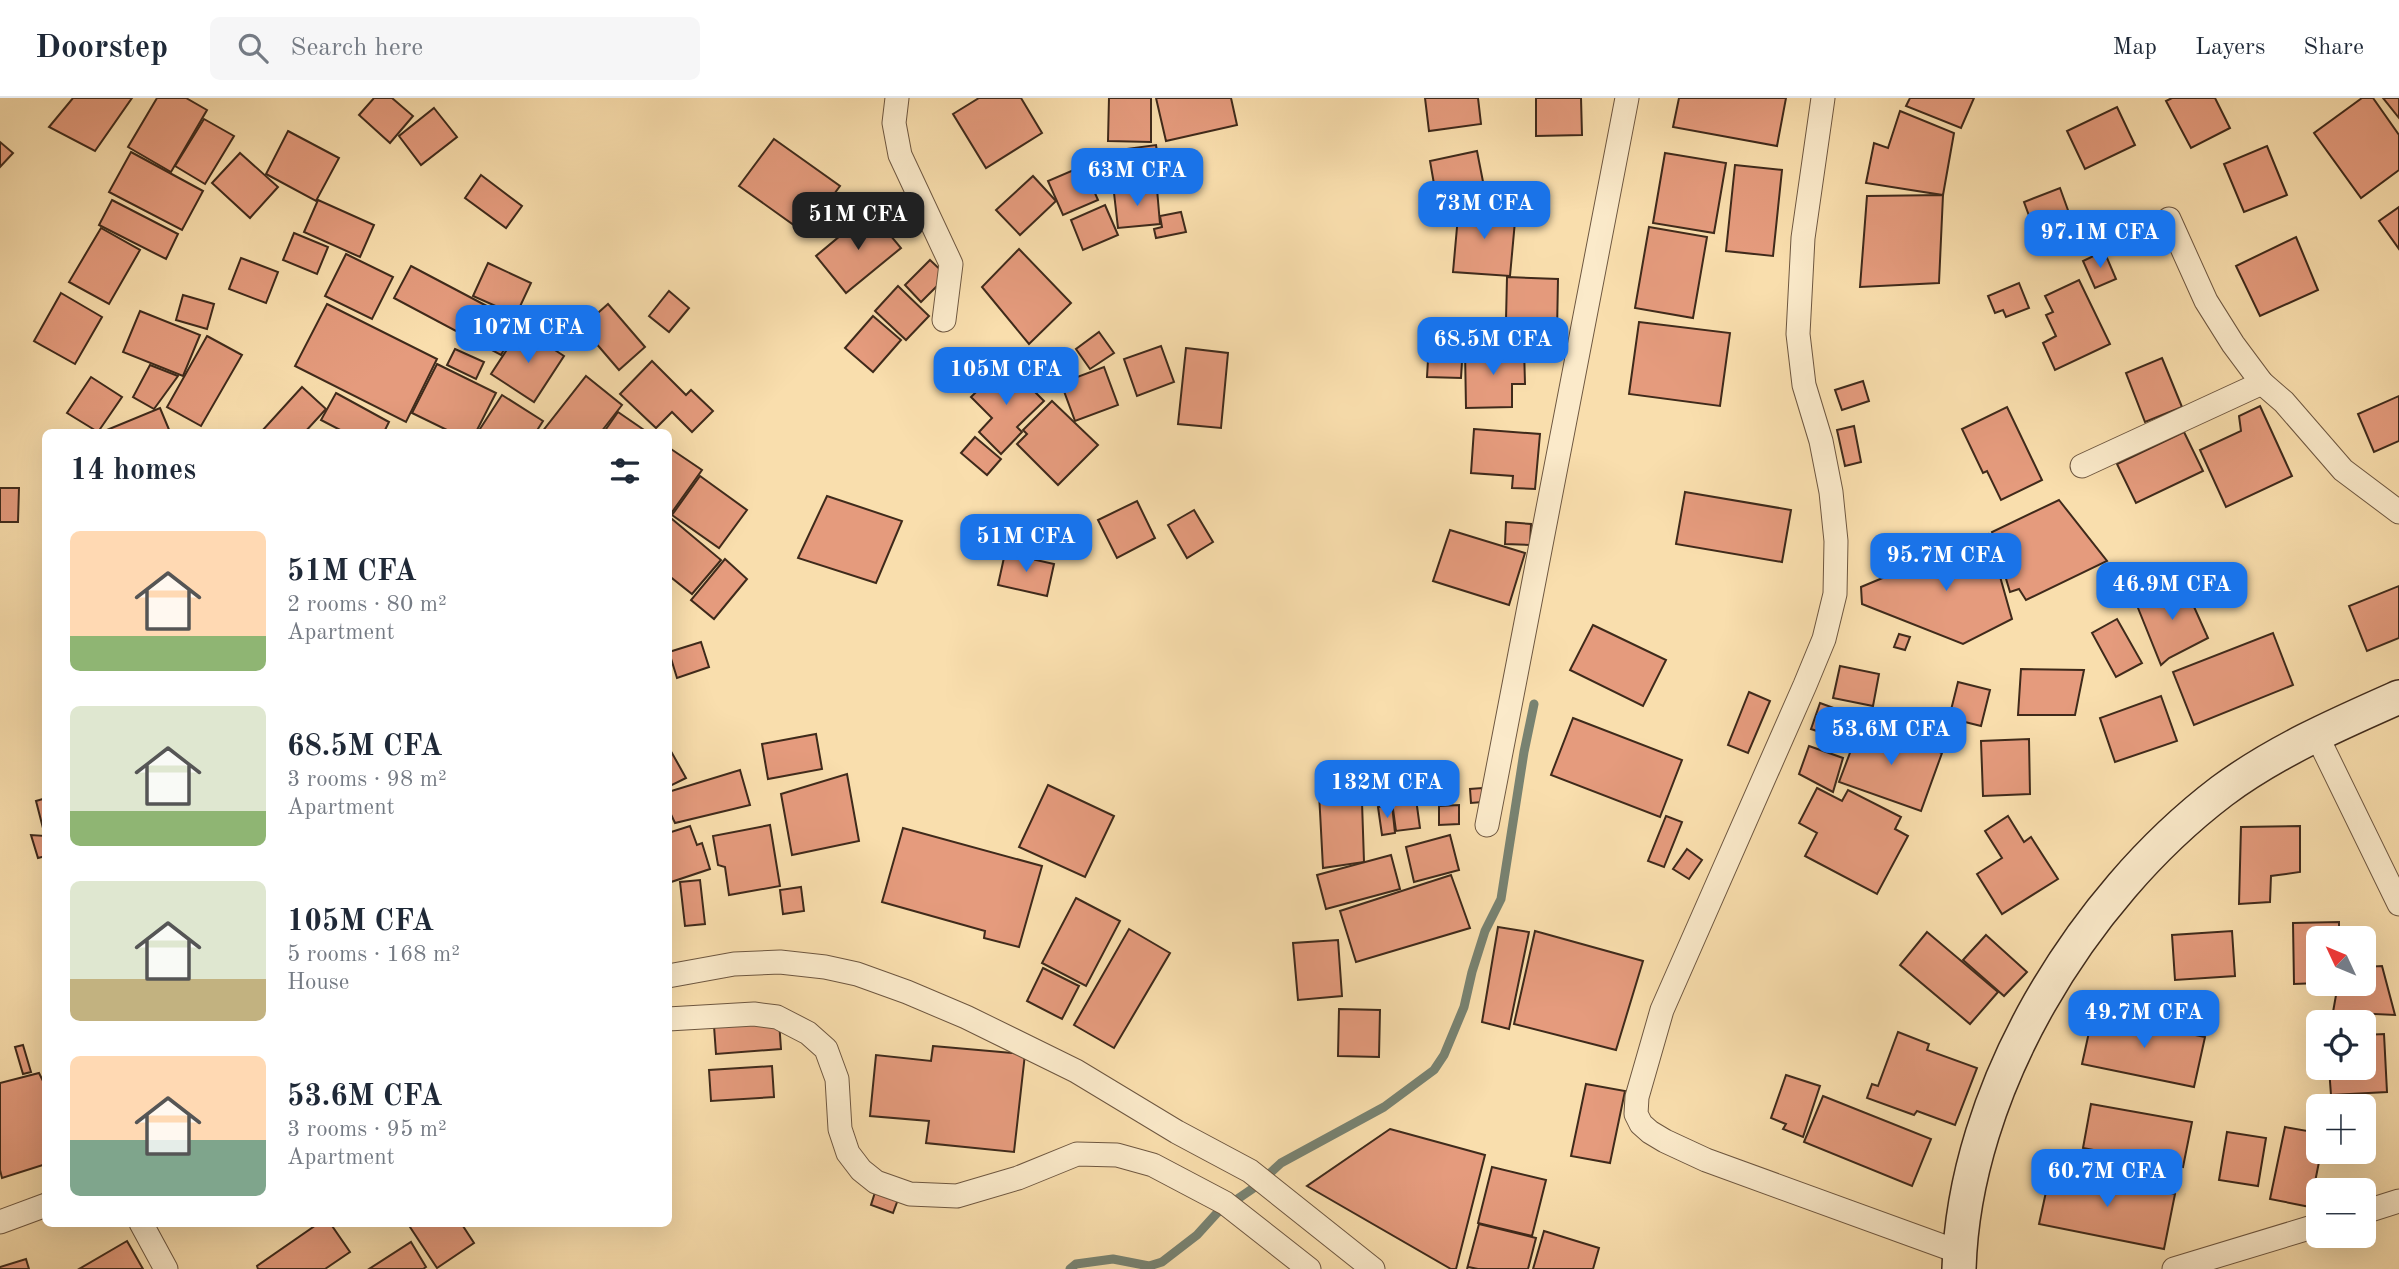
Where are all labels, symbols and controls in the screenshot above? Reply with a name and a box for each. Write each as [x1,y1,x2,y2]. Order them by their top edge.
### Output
search box [210,17,700,80]
icon: search [234,29,272,67]
text: Doorstep [35,32,168,65]
text: Search here [290,35,423,61]
text: Map [2113,36,2157,60]
text: Layers [2195,36,2265,60]
text: Share [2303,36,2364,60]
pin: 63M CFA [1072,148,1202,208]
text: 63M CFA [1087,159,1187,182]
pin: 73M CFA [1419,181,1549,241]
pin: 51M CFA [793,192,923,252]
text: 73M CFA [1434,192,1534,215]
text: 51M CFA [808,203,908,226]
pin: 97.1M CFA [2020,211,2180,270]
text: 97.1M CFA [2040,221,2160,244]
pin: 107M CFA [456,306,600,365]
text: 107M CFA [472,316,584,339]
pin: 68.5M CFA [1413,317,1573,377]
text: 68.5M CFA [1433,328,1553,351]
pin: 105M CFA [934,348,1078,407]
text: 105M CFA [950,358,1062,381]
icon: filters [606,452,644,490]
text: 14 homes [70,456,196,486]
pin: 51M CFA [961,514,1091,574]
text: 51M CFA [976,525,1076,548]
pin: 95.7M CFA [1866,533,2026,593]
text: 95.7M CFA [1886,544,2006,567]
text: 51M CFA [287,557,417,587]
icon: home [126,559,210,643]
pin: 46.9M CFA [2092,562,2252,622]
text: 46.9M CFA [2112,573,2232,596]
text: 2 rooms · 80 m² [287,593,447,616]
text: Apartment [287,621,395,644]
pin: 53.6M CFA [1811,708,1971,767]
text: 53.6M CFA [1831,718,1951,741]
text: 68.5M CFA [287,732,443,762]
icon: home [126,734,210,818]
pin: 132M CFA [1315,760,1459,820]
text: 3 rooms · 98 m² [287,768,447,791]
text: 132M CFA [1331,771,1443,794]
text: Apartment [287,796,395,819]
text: 105M CFA [287,907,434,937]
icon: home [126,909,210,993]
north arrow [2306,926,2376,996]
map controls [2306,926,2376,1248]
text: 5 rooms · 168 m² [287,943,460,966]
text: House [287,971,349,994]
pin: 49.7M CFA [2064,990,2224,1050]
text: 49.7M CFA [2084,1001,2204,1024]
button: locate [2306,1010,2376,1080]
text: 53.6M CFA [287,1082,443,1112]
icon: home [126,1084,210,1168]
button: + [2306,1094,2376,1164]
text: 3 rooms · 95 m² [287,1118,447,1141]
text: Apartment [287,1146,395,1169]
pin: 60.7M CFA [2027,1150,2187,1209]
text: 60.7M CFA [2047,1160,2167,1183]
button: − [2306,1178,2376,1248]

